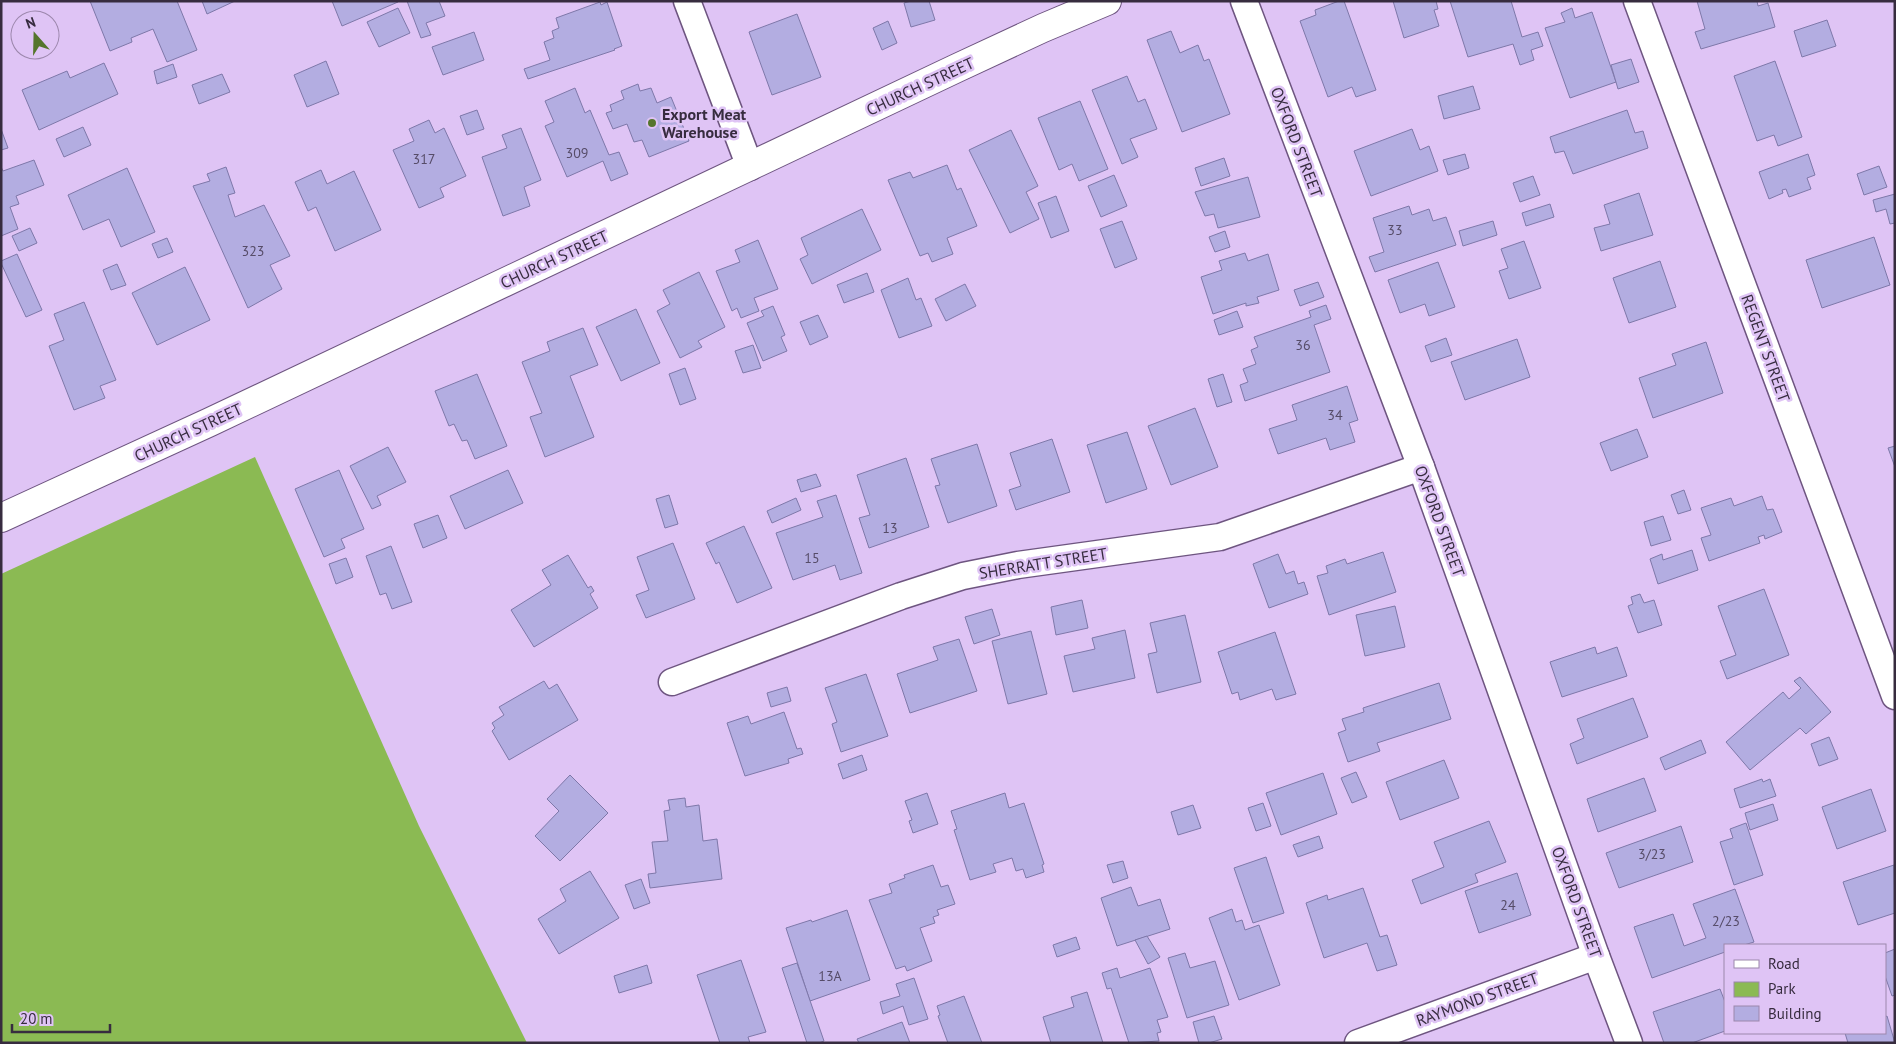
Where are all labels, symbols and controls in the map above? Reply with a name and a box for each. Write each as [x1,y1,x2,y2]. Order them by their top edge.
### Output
north arrow [10,10,60,60]
text: N [23,13,38,33]
street label: CHURCH STREET [863,52,977,120]
street label: OXFORD STREET [1267,84,1327,200]
place label: Export Meat Warehouse [662,104,747,142]
marker: Export Meat Warehouse [646,117,658,129]
house number: 309 [566,144,588,162]
house number: 317 [413,150,435,168]
house number: 33 [1387,221,1403,239]
street label: CHURCH STREET [497,225,611,293]
house number: 323 [242,242,264,260]
street label: REGENT STREET [1737,292,1795,404]
house number: 36 [1295,336,1311,354]
street label: CHURCH STREET [131,398,245,466]
house number: 34 [1327,406,1343,424]
street label: OXFORD STREET [1411,463,1469,579]
house number: 13 [882,519,898,537]
street label: SHERRATT STREET [978,543,1109,583]
house number: 15 [804,549,820,567]
street label: OXFORD STREET [1548,844,1606,960]
house number: 3/23 [1638,845,1666,863]
house number: 24 [1500,896,1516,914]
house number: 2/23 [1712,912,1740,930]
legend [1724,944,1886,1034]
text: Road [1768,954,1800,973]
house number: 13A [818,967,843,985]
street label: RAYMOND STREET [1413,968,1541,1030]
text: Park [1768,979,1796,998]
scale bar [12,1002,110,1034]
text: Building [1768,1004,1822,1023]
text: 20 m [20,1009,53,1028]

